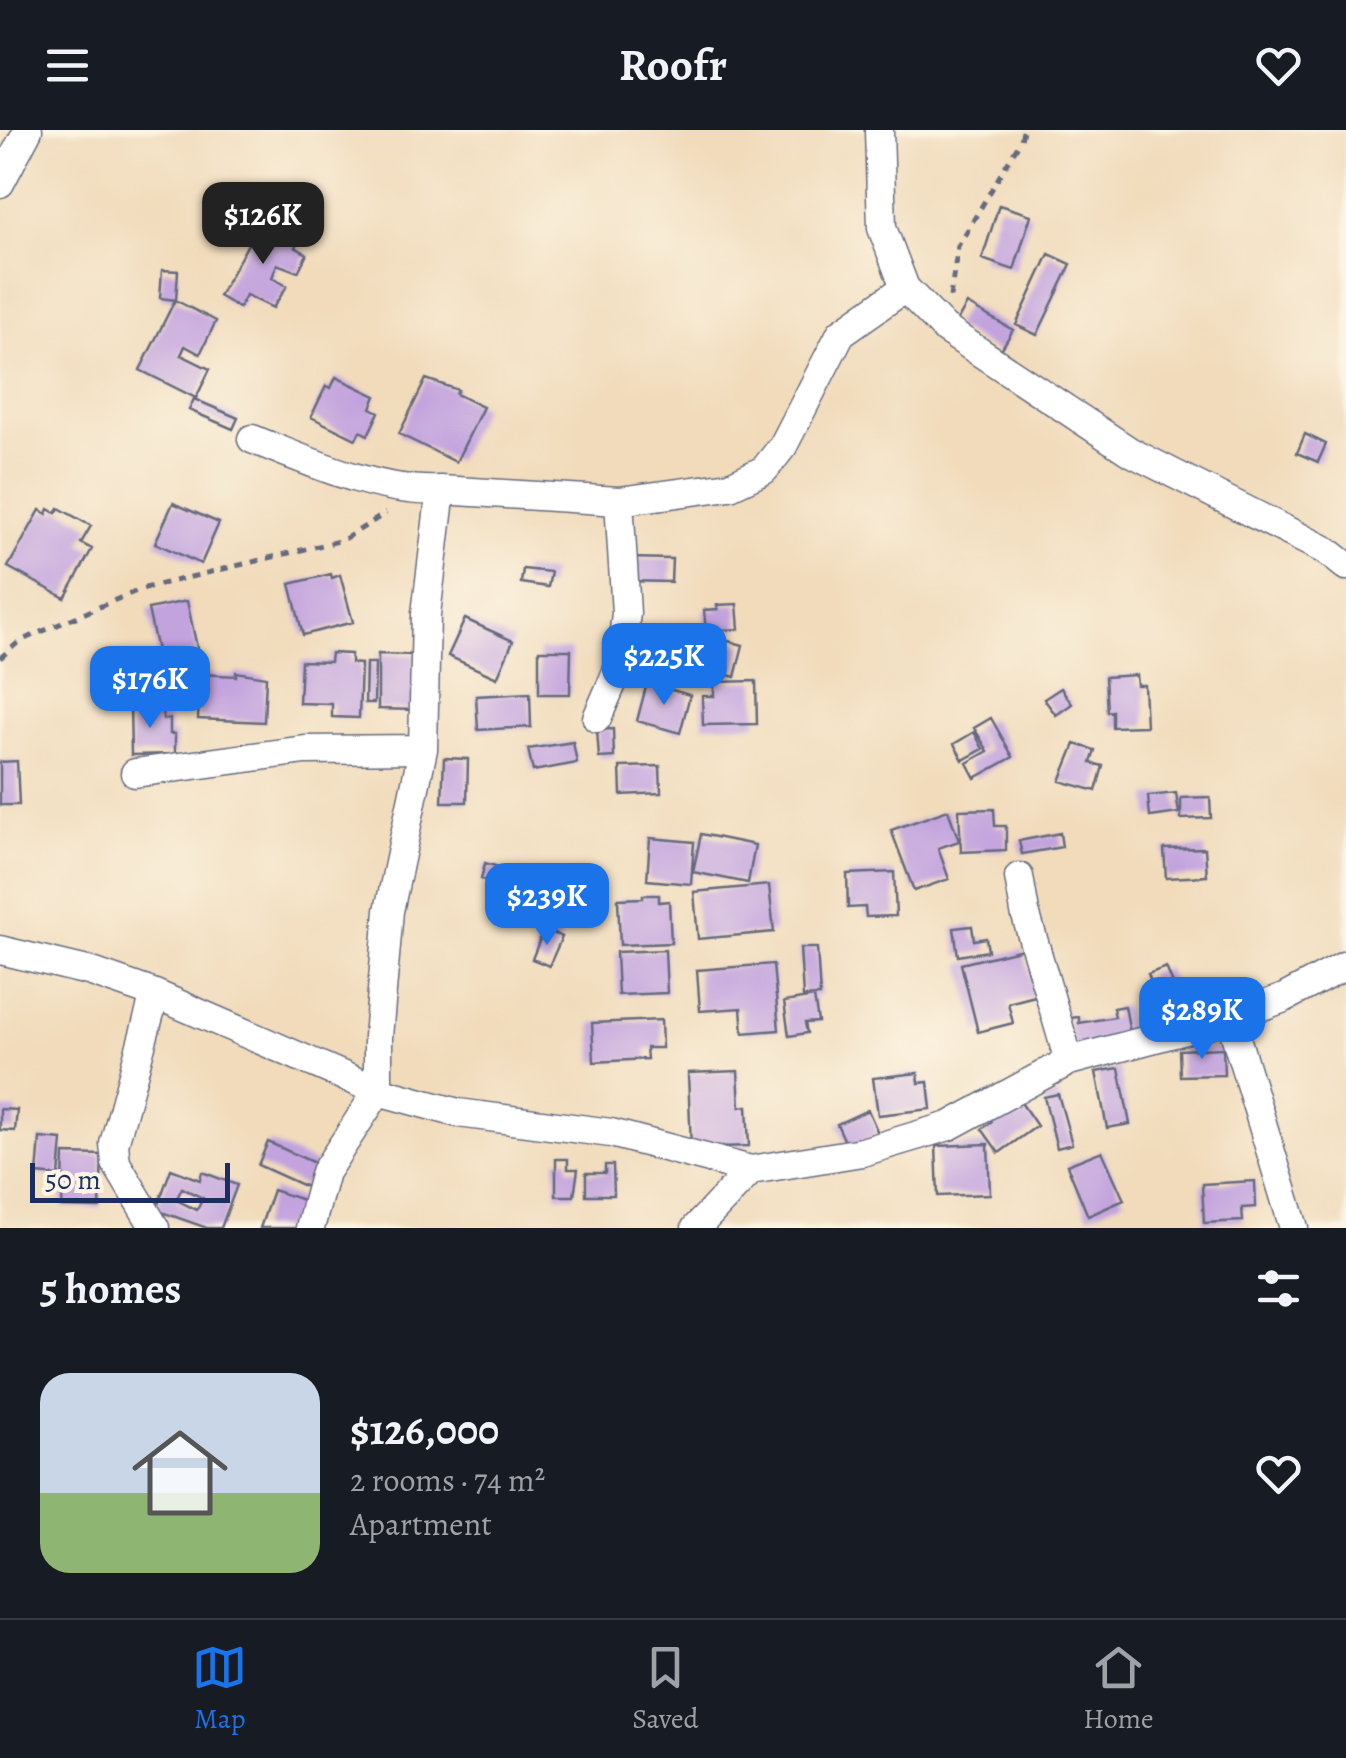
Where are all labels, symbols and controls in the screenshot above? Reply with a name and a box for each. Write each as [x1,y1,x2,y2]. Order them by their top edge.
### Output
text: Roofr [619,34,727,96]
icon: menu [40,38,95,93]
icon: heart [1251,38,1306,93]
pin: $126K [193,182,333,267]
text: $126K [224,192,302,236]
pin: $225K [594,623,734,708]
text: $225K [624,633,704,677]
pin: $176K [80,646,220,731]
text: $176K [112,656,188,700]
pin: $239K [477,863,617,948]
text: $239K [507,873,587,917]
pin: $289K [1132,977,1272,1062]
text: $289K [1161,987,1243,1031]
scale bar [30,1158,230,1202]
text: 50 m [45,1161,101,1199]
text: 5 homes [40,1260,181,1317]
icon: filters [1251,1261,1306,1316]
text: $126,000 [350,1401,499,1458]
icon: home [120,1413,240,1533]
icon: heart [1251,1446,1306,1501]
text: 2 rooms · 74 m² [350,1458,545,1502]
text: Apartment [350,1502,492,1546]
tab: Map [192,1640,247,1738]
tab: Saved [632,1640,699,1738]
tab: Home [1083,1640,1154,1738]

